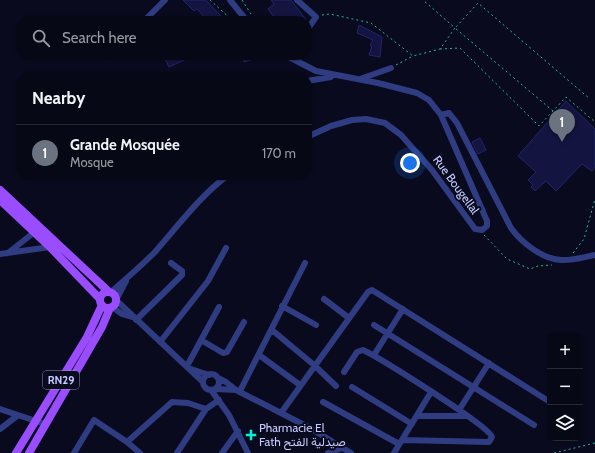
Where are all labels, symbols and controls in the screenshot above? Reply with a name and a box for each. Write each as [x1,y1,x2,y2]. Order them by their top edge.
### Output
search box [16,16,312,60]
icon: search [30,27,52,49]
text: Search here [62,29,137,47]
text: Nearby [32,88,85,108]
pin: 1 [549,109,575,142]
text: Grande Mosquée [70,136,180,154]
text: 1 [43,145,47,161]
text: 170 m [262,145,296,161]
your location [400,153,420,173]
street label: Rue Bougellal [430,153,483,217]
text: Mosque [70,154,114,170]
map controls [547,333,583,441]
button: + [547,333,583,369]
button: − [547,369,583,405]
road number: RN29 [43,371,79,389]
button: layers [547,405,583,441]
place label: Pharmacie El Fath صيدلية الفتح [259,420,346,451]
marker: Pharmacie El Fath صيدلية الفتح [246,430,256,440]

